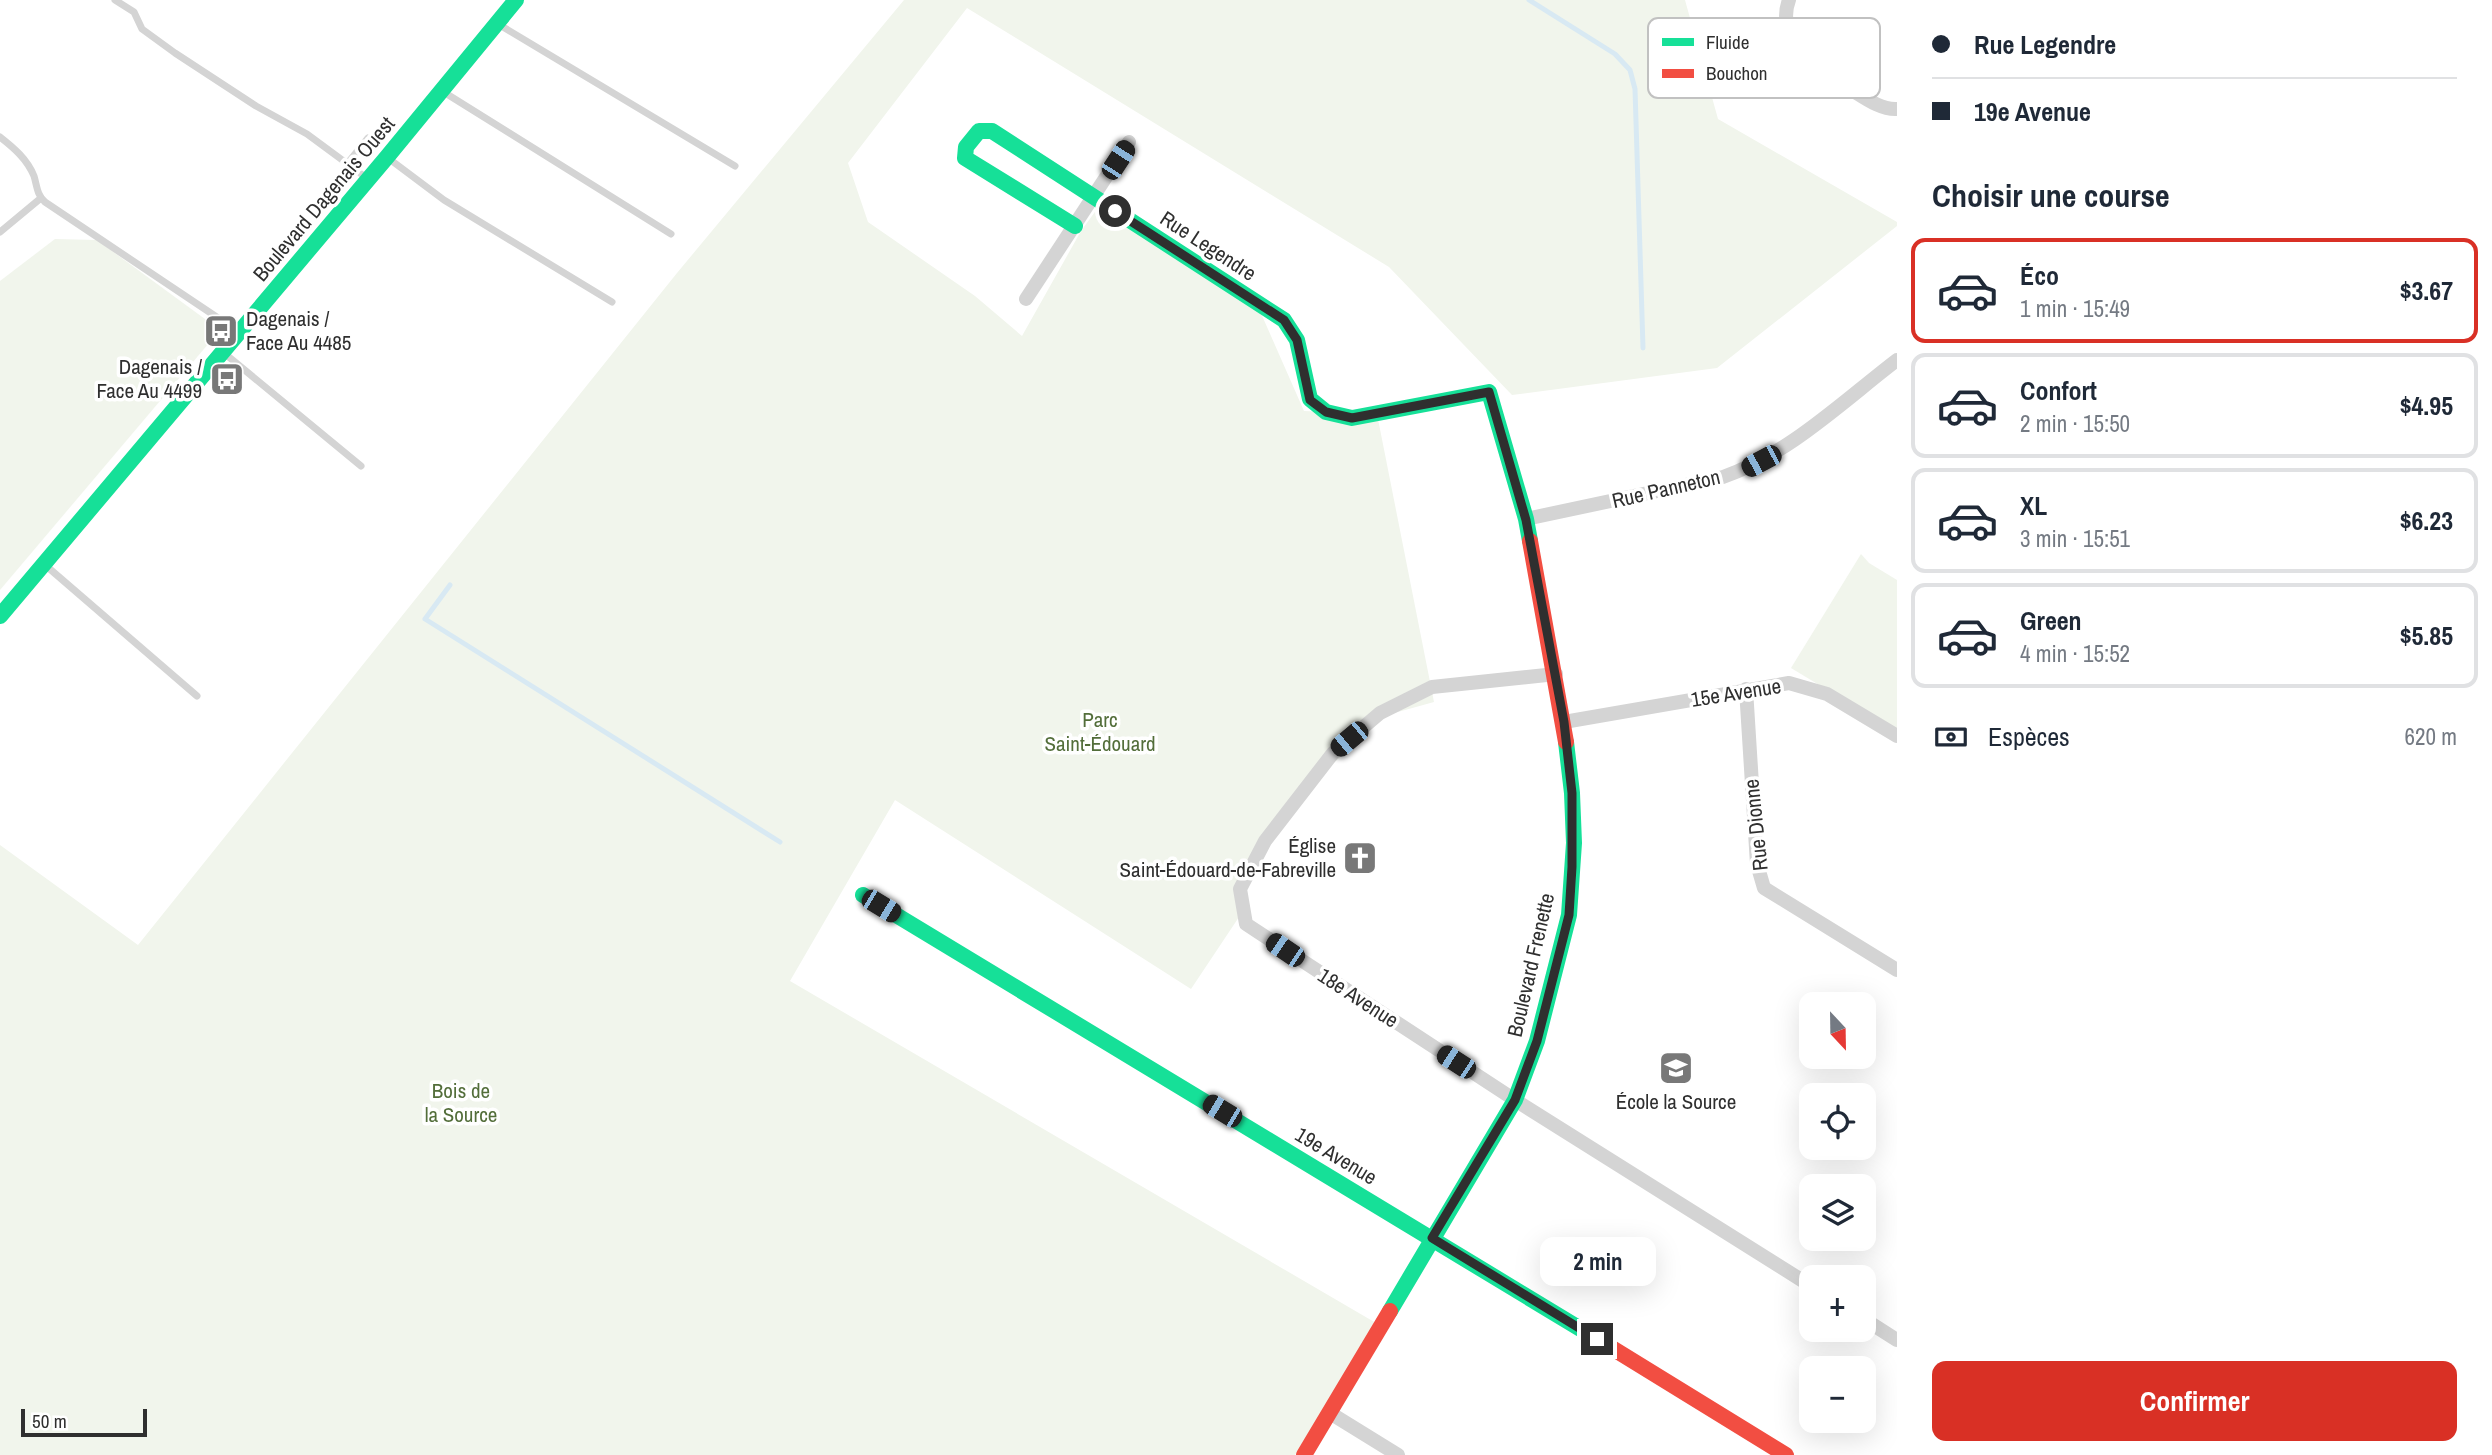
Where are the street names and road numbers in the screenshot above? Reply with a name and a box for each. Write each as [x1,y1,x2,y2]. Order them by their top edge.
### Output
street label: Boulevard Dagenais Ouest [246,110,401,287]
street label: Rue Legendre [1155,204,1262,287]
street label: Rue Panneton [1609,462,1723,515]
street label: 15e Avenue [1689,671,1783,714]
street label: Rue Dionne [1736,778,1775,872]
street label: Boulevard Frenette [1500,890,1561,1040]
street label: 18e Avenue [1312,961,1404,1034]
street label: 19e Avenue [1290,1120,1383,1191]

